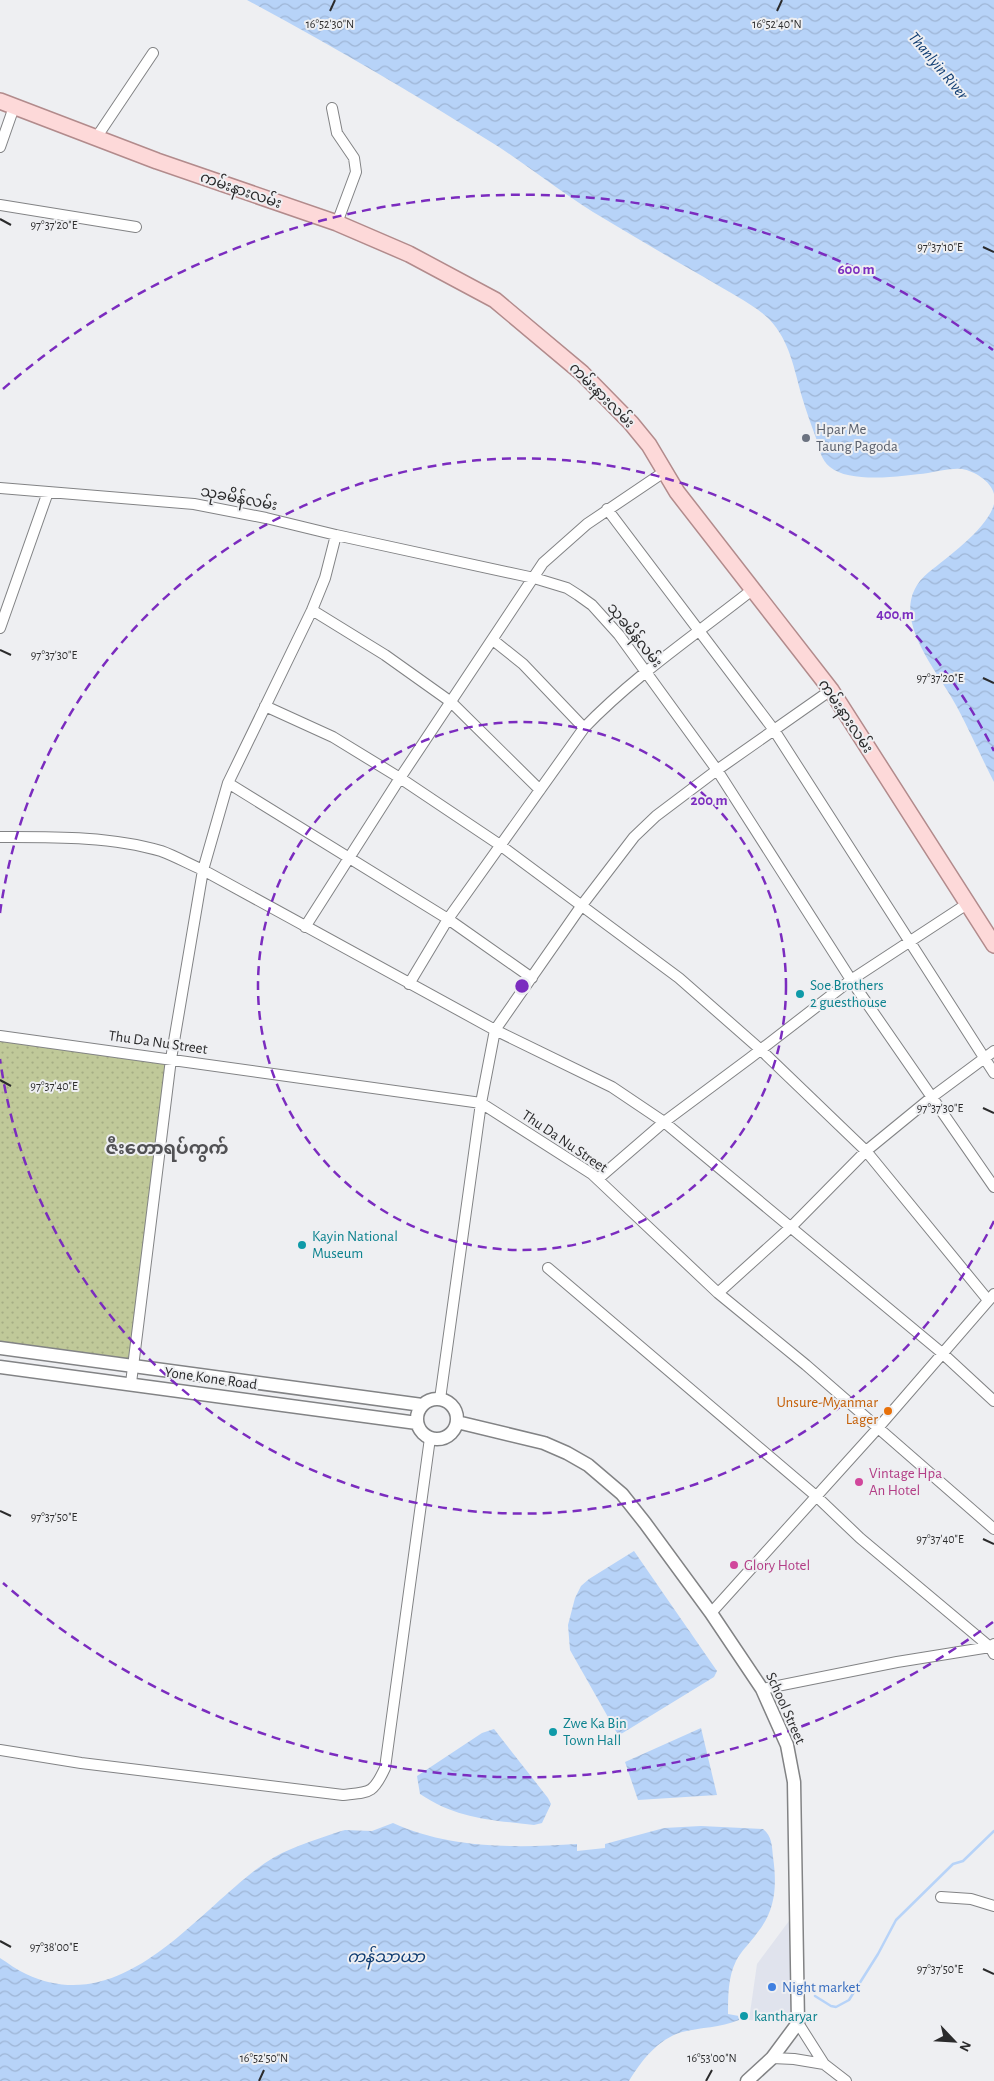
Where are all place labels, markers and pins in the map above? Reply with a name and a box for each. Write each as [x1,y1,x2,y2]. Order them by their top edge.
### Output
place label: Hpar Me Taung Pagoda [816,422,898,454]
marker: Hpar Me Taung Pagoda [800,432,812,444]
centre of rings [513,977,531,995]
place label: Soe Brothers 2 guesthouse [810,978,887,1010]
marker: Soe Brothers 2 guesthouse [794,988,806,1000]
place label: Kayin National Museum [312,1229,398,1261]
marker: Kayin National Museum [296,1239,308,1251]
place label: Unsure-Myanmar Lager [777,1395,878,1427]
marker: Unsure-Myanmar Lager [882,1405,894,1417]
place label: Vintage Hpa An Hotel [869,1466,942,1498]
marker: Vintage Hpa An Hotel [853,1476,865,1488]
place label: Glory Hotel [744,1558,810,1573]
marker: Glory Hotel [728,1559,740,1571]
place label: Zwe Ka Bin Town Hall [563,1716,627,1748]
marker: Zwe Ka Bin Town Hall [547,1726,559,1738]
place label: Night market [782,1980,860,1995]
marker: Night market [766,1981,778,1993]
place label: kantharyar [754,2009,817,2024]
marker: kantharyar [738,2010,750,2022]

